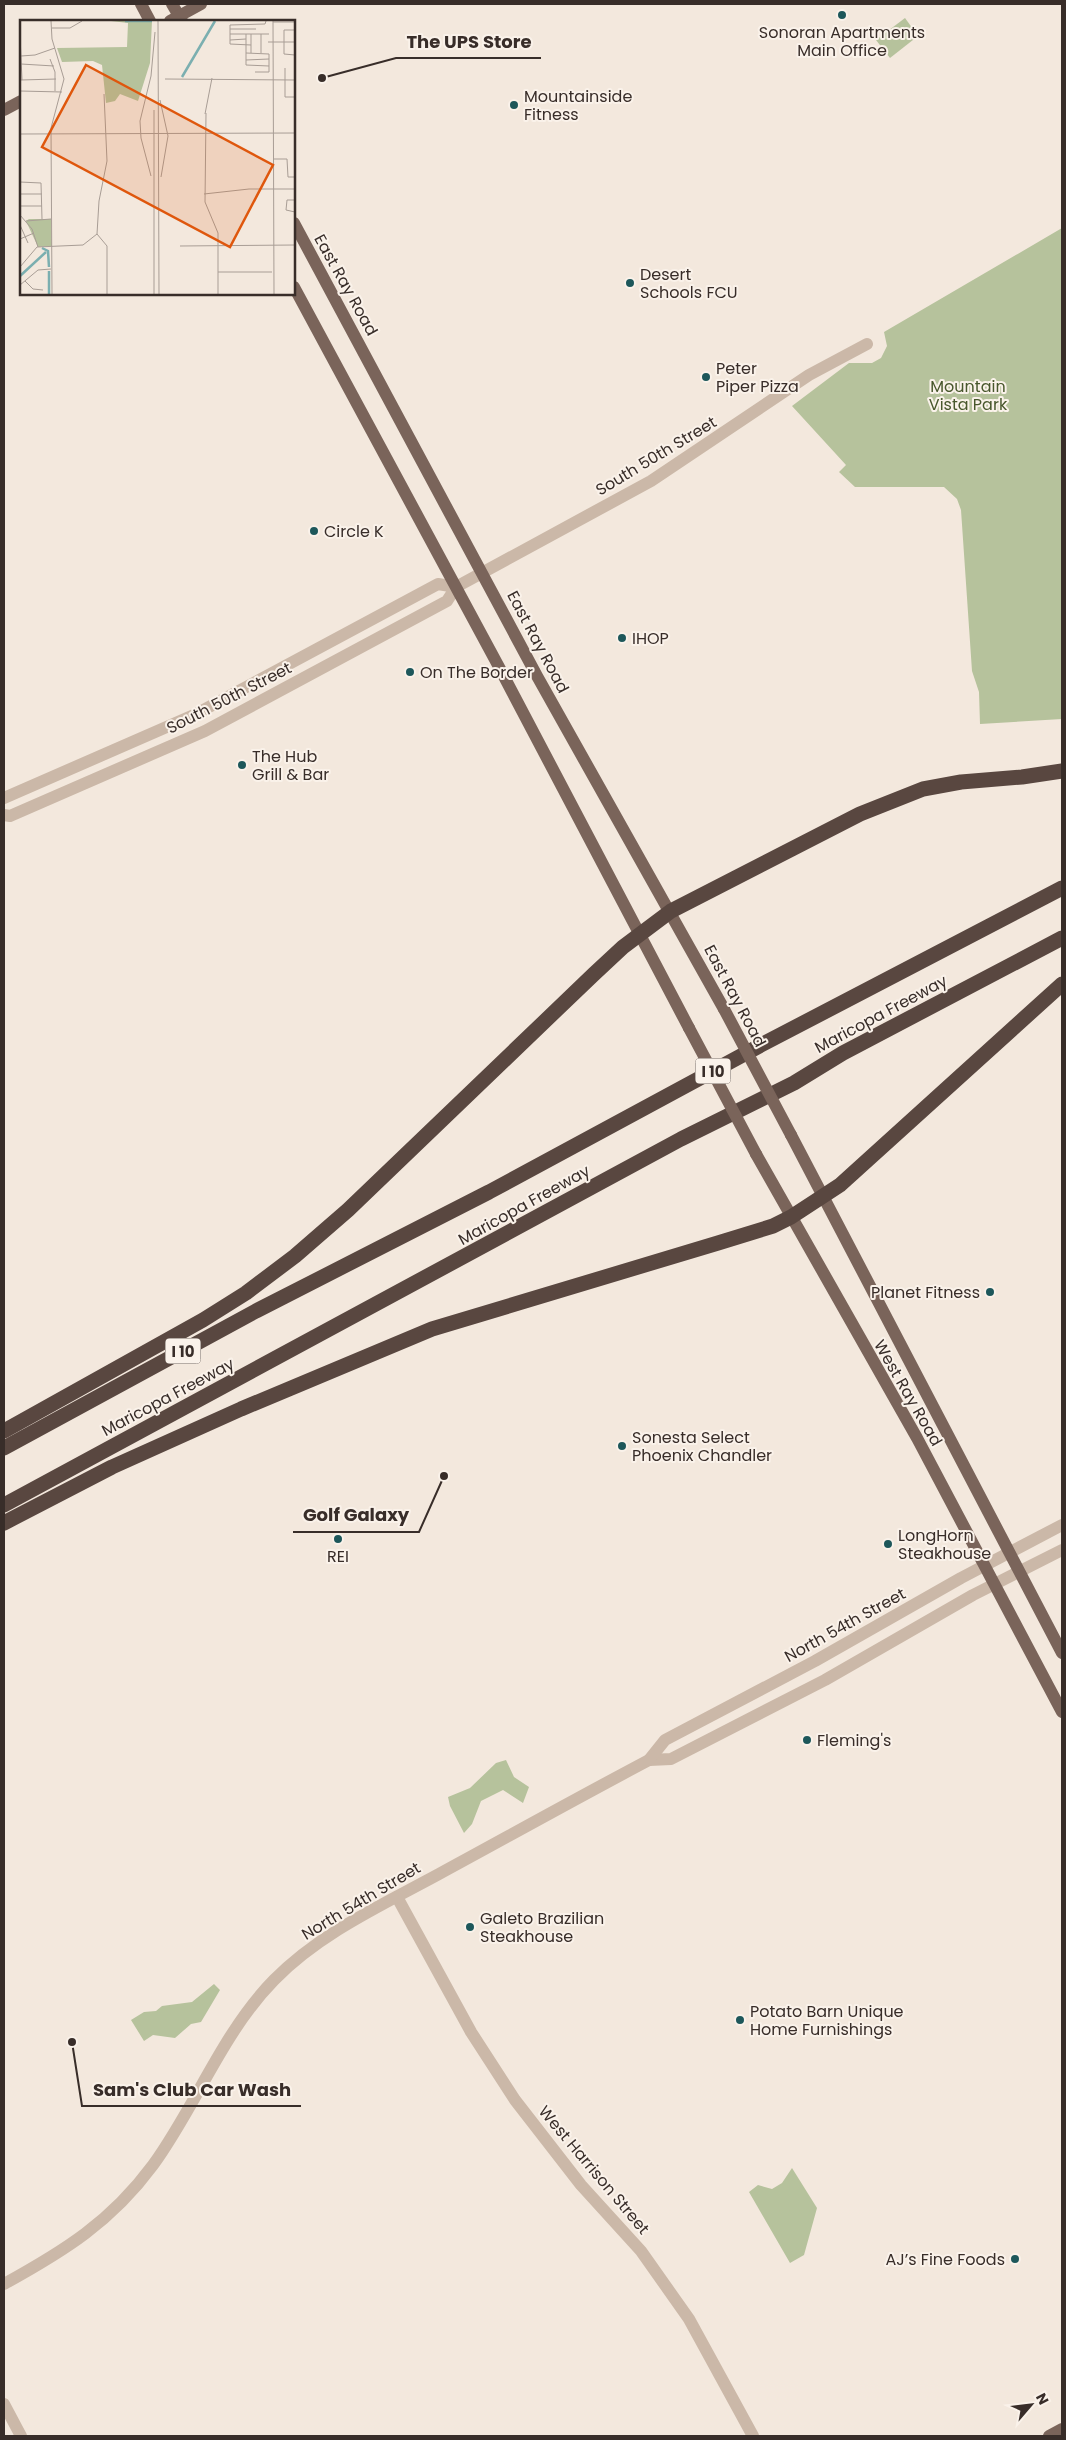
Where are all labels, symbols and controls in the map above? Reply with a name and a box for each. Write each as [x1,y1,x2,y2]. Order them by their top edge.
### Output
marker: Sonoran Apartments Main Office [836,9,848,21]
inset map [20,20,295,295]
place label: Sonoran Apartments Main Office [759,21,925,62]
callout: The UPS Store [396,25,541,58]
text: The UPS Store [406,29,532,54]
place label: Mountainside Fitness [524,85,632,126]
marker: Mountainside Fitness [508,99,520,111]
street label: East Ray Road [309,230,383,340]
place label: Desert Schools FCU [640,263,738,304]
marker: Desert Schools FCU [624,277,636,289]
place label: Peter Piper Pizza [716,357,799,398]
marker: Peter Piper Pizza [700,371,712,383]
park label: Mountain Vista Park [929,375,1008,416]
street label: South 50th Street [591,411,721,501]
place label: Circle K [324,520,384,543]
marker: Circle K [308,525,320,537]
street label: East Ray Road [501,587,575,697]
place label: IHOP [632,627,669,650]
marker: IHOP [616,632,628,644]
street label: South 50th Street [163,656,296,739]
place label: On The Border [420,661,533,684]
marker: On The Border [404,666,416,678]
place label: The Hub Grill & Bar [252,745,329,786]
marker: The Hub Grill & Bar [236,759,248,771]
street label: East Ray Road [698,941,772,1051]
street label: Maricopa Freeway [811,969,951,1059]
road number: I 10 [696,1058,730,1084]
street label: Maricopa Freeway [454,1159,594,1251]
place label: Planet Fitness [871,1281,980,1304]
marker: Planet Fitness [984,1286,996,1298]
street label: West Ray Road [868,1336,948,1450]
road number: I 10 [166,1338,200,1364]
street label: Maricopa Freeway [98,1352,238,1442]
place label: Sonesta Select Phoenix Chandler [632,1426,772,1467]
marker: Sonesta Select Phoenix Chandler [616,1440,628,1452]
callout: Golf Galaxy [293,1499,419,1532]
text: Golf Galaxy [303,1502,410,1527]
place label: LongHorn Steakhouse [898,1524,991,1565]
marker: REI [332,1533,344,1545]
marker: LongHorn Steakhouse [882,1538,894,1550]
place label: REI [327,1545,349,1568]
street label: North 54th Street [780,1582,910,1668]
place label: Fleming's [817,1729,891,1752]
marker: Fleming's [801,1734,813,1746]
street label: North 54th Street [297,1856,425,1946]
place label: Galeto Brazilian Steakhouse [480,1907,604,1948]
marker: Galeto Brazilian Steakhouse [464,1921,476,1933]
place label: Potato Barn Unique Home Furnishings [750,2000,904,2041]
marker: Potato Barn Unique Home Furnishings [734,2014,746,2026]
callout: Sam's Club Car Wash [82,2073,301,2106]
text: Sam's Club Car Wash [93,2077,291,2102]
street label: West Harrison Street [533,2101,655,2239]
place label: AJ’s Fine Foods [885,2248,1005,2271]
marker: AJ’s Fine Foods [1009,2253,1021,2265]
north arrow [1006,2380,1056,2430]
text: N [1031,2390,1054,2408]

